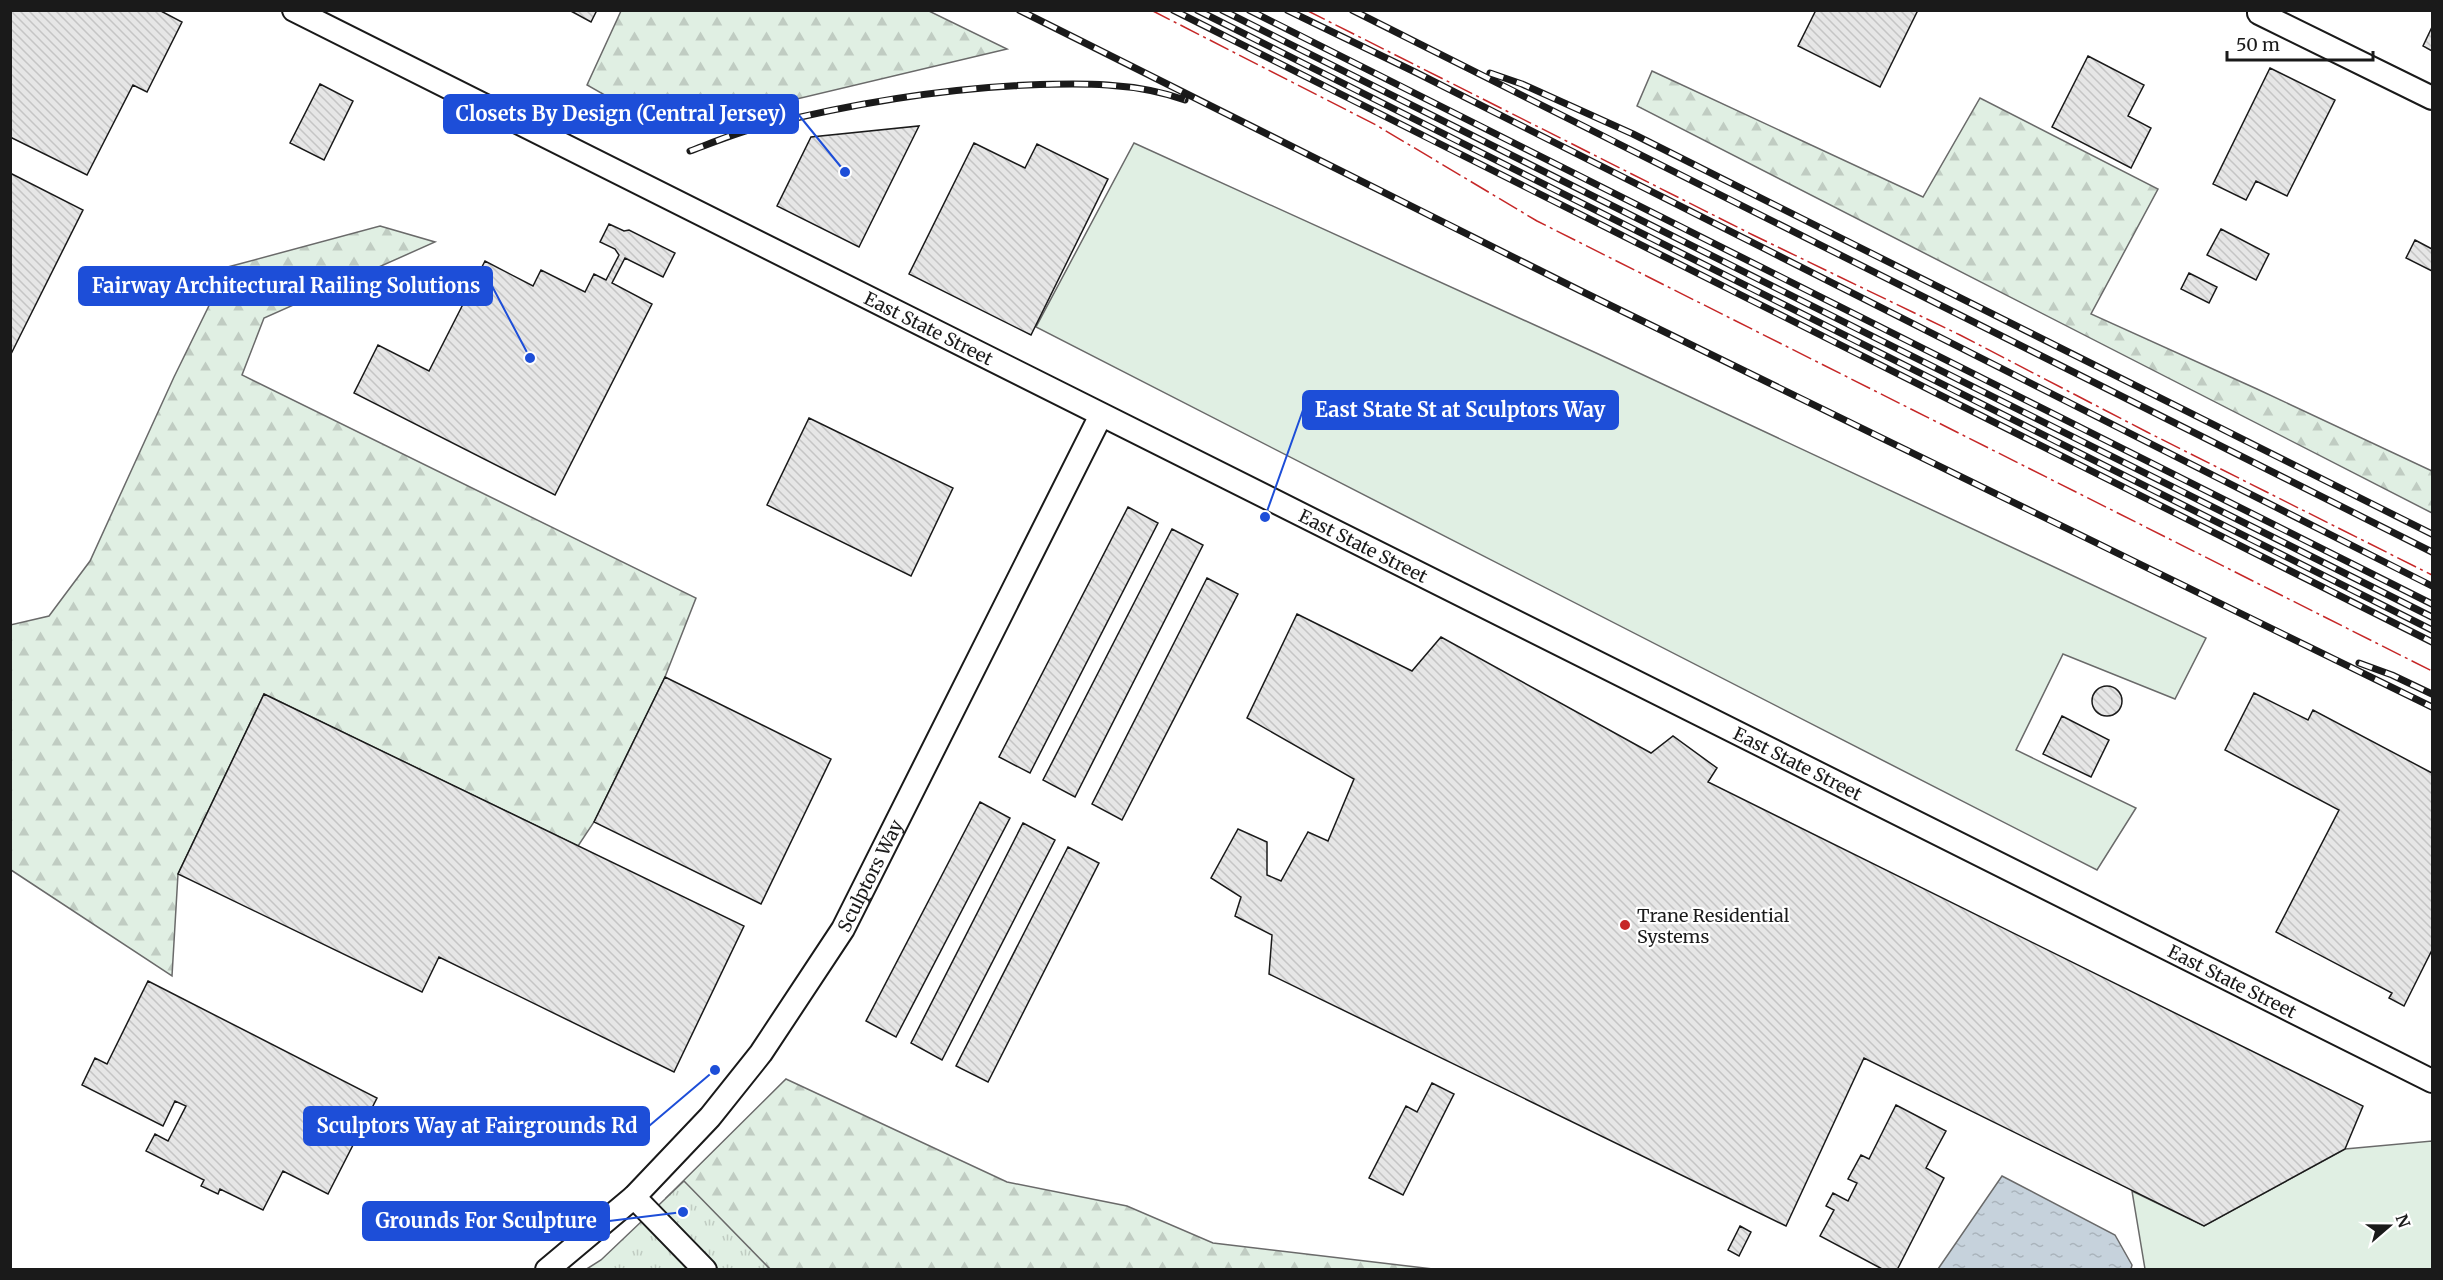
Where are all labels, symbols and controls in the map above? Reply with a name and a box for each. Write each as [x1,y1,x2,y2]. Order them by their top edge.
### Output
scale bar [2227,24,2372,62]
text: 50 m [2236,33,2280,56]
callout: Closets By Design (Central Jersey) [444,95,798,133]
text: Closets By Design (Central Jersey) [456,101,786,126]
callout: Fairway Architectural Railing Solutions [79,267,492,305]
text: Fairway Architectural Railing Solutions [92,273,480,298]
street label: East State Street [861,286,997,370]
callout: East State St at Sculptors Way [1303,391,1618,429]
text: East State St at Sculptors Way [1315,397,1605,422]
street label: East State Street [1295,504,1432,588]
street label: East State Street [1730,721,1866,805]
street label: Sculptors Way [832,815,908,936]
place label: Trane Residential Systems [1637,904,1790,948]
marker: Trane Residential Systems [1618,918,1632,932]
street label: East State Street [2164,939,2301,1023]
callout: Sculptors Way at Fairgrounds Rd [304,1107,649,1145]
text: Sculptors Way at Fairgrounds Rd [316,1113,638,1138]
north arrow [2359,1196,2419,1256]
callout: Grounds For Sculpture [363,1202,609,1240]
text: Grounds For Sculpture [375,1208,597,1233]
text: N [2392,1212,2415,1231]

